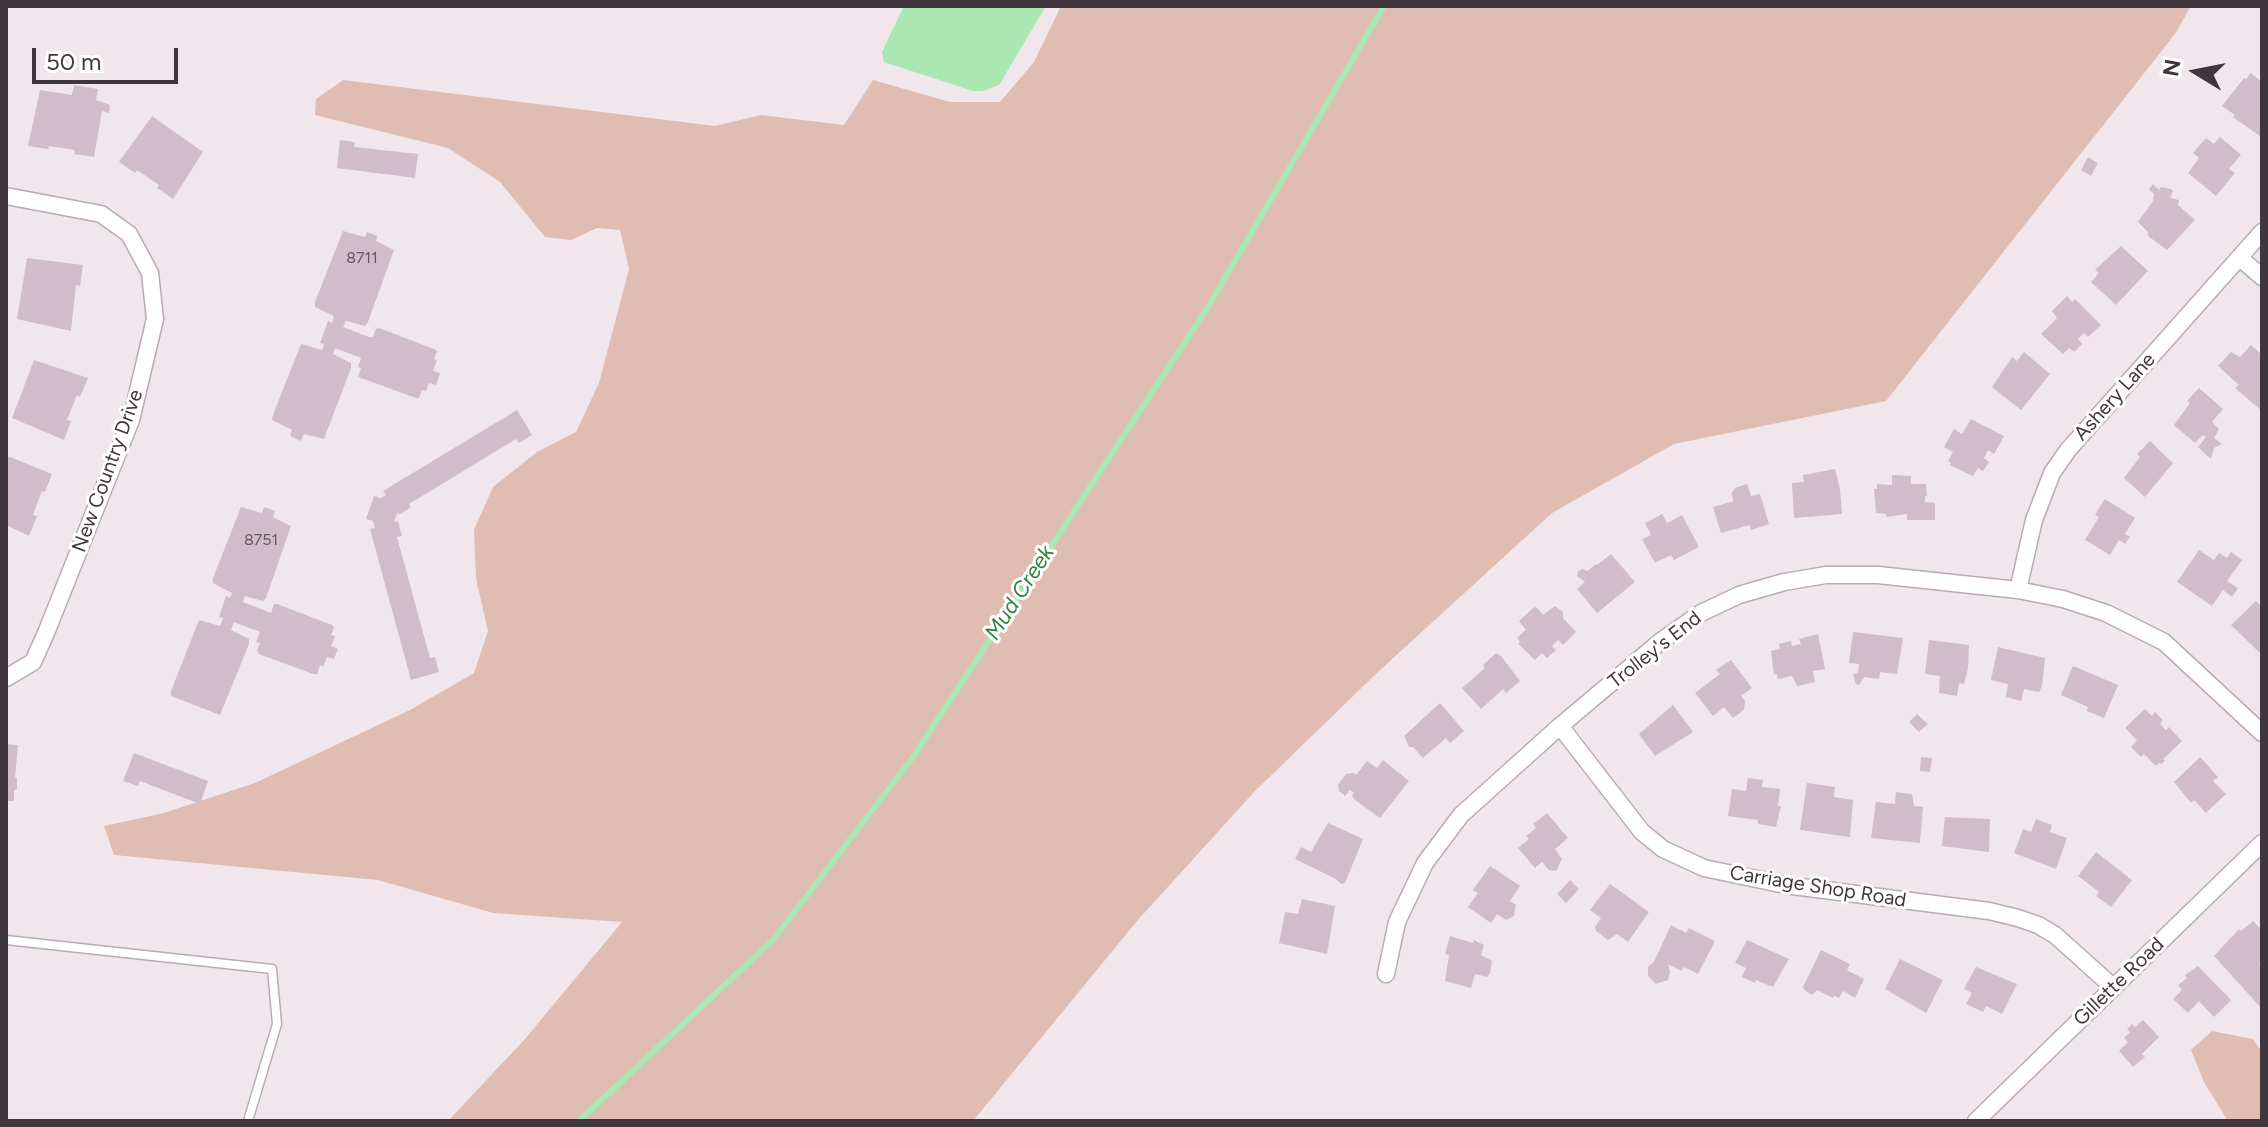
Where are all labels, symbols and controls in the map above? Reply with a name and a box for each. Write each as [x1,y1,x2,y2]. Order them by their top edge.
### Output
scale bar [36,32,182,82]
north arrow [2156,32,2236,112]
text: 50 m [46,47,102,76]
text: N [2157,57,2187,78]
house number: 8711 [346,248,378,268]
street label: Ashery Lane [2069,348,2161,446]
street label: New Country Drive [67,386,149,556]
house number: 8751 [244,530,278,550]
water label: Mud Creek [980,541,1060,645]
street label: Trolley's End [1604,606,1706,694]
street label: Carriage Shop Road [1728,861,1908,913]
street label: Gillette Road [2069,933,2169,1031]

